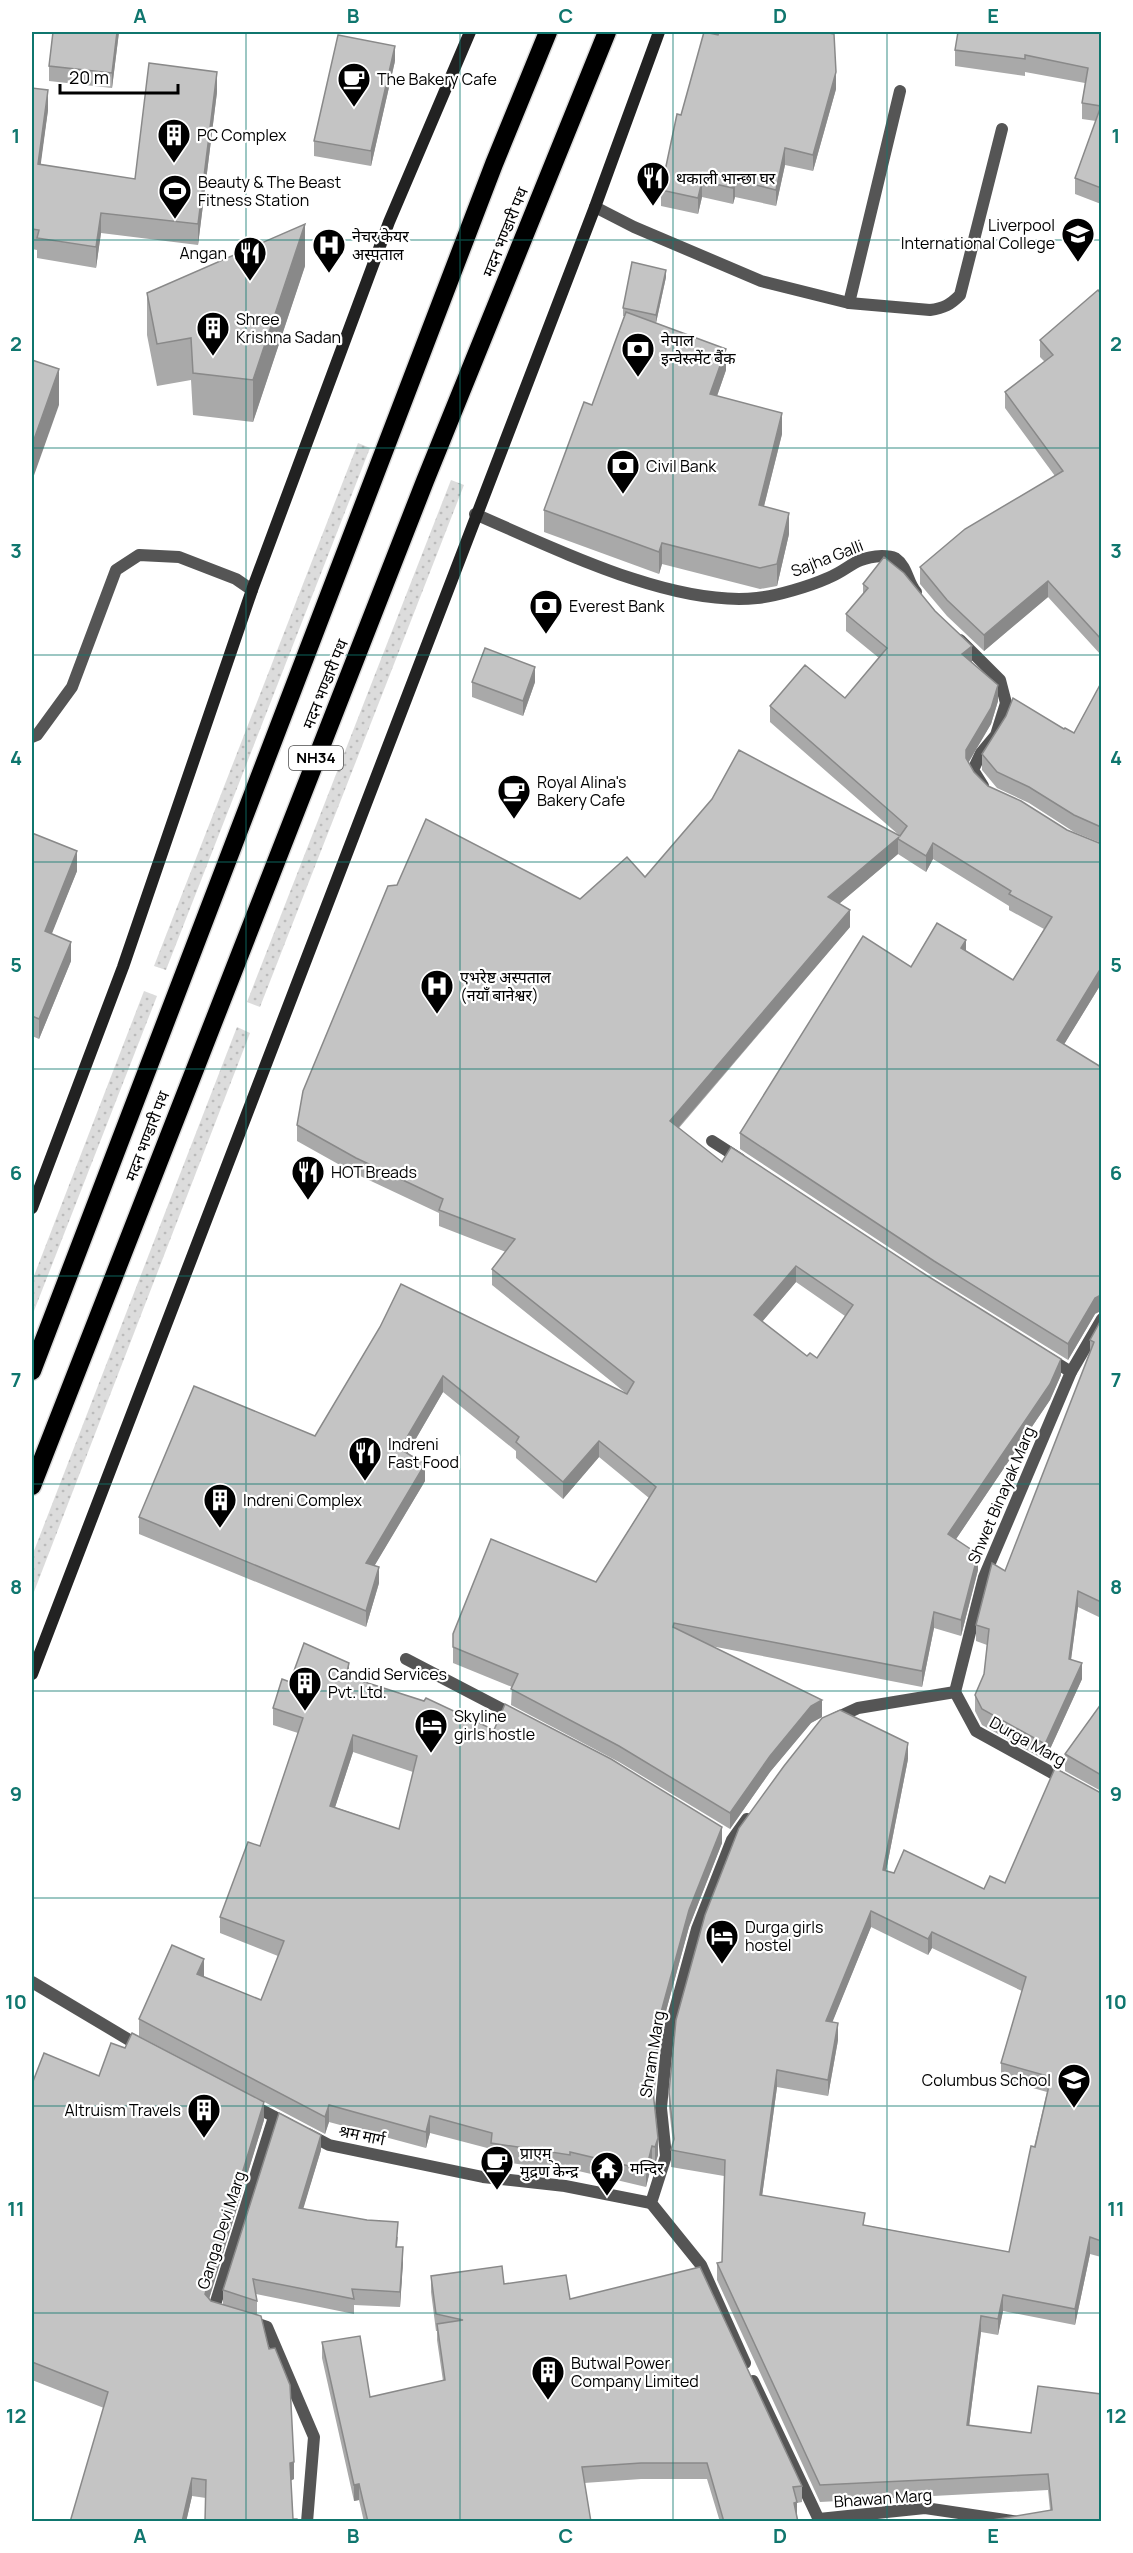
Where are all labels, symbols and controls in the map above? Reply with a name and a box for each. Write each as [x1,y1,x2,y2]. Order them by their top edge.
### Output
text: A [133,2,147,29]
text: B [347,2,360,29]
text: C [559,2,573,29]
text: D [773,2,787,29]
text: E [987,2,999,29]
scale bar [60,57,178,95]
cafe icon: The Bakery Cafe [336,61,372,108]
text: 20 m [69,65,109,89]
place label: The Bakery Cafe [377,68,497,90]
building icon: PC Complex [156,117,192,164]
text: 1 [12,122,20,149]
text: 1 [1112,122,1120,149]
place label: PC Complex [197,124,287,146]
restaurant icon: थकाली भान्छा घर [635,160,671,207]
place label: थकाली भान्छा घर [676,167,776,189]
place label: Beauty & The Beast Fitness Station [198,171,341,211]
sports icon: Beauty & The Beast Fitness Station [157,173,193,220]
street label: मदन भण्डारी पथ [477,183,533,280]
place label: Liverpool International College [901,214,1055,254]
school or university icon: Liverpool International College [1060,216,1096,263]
place label: नेचर केयर अस्पताल [352,225,409,265]
hospital icon: नेचर केयर अस्पताल [311,227,347,274]
restaurant icon: Angan [232,235,268,282]
place label: Angan [179,242,227,264]
place label: Shree Krishna Sadan [236,308,341,348]
building icon: Shree Krishna Sadan [195,310,231,357]
place label: नेपाल इन्वेस्त्मेंट बैंक [661,329,736,369]
text: 2 [10,330,22,357]
text: 2 [1110,330,1122,357]
bank icon: नेपाल इन्वेस्त्मेंट बैंक [620,331,656,378]
bank icon: Civil Bank [605,448,641,495]
place label: Civil Bank [646,455,717,477]
street label: Sajha Galli [788,534,866,582]
text: 3 [10,537,22,564]
text: 3 [1110,537,1122,564]
bank icon: Everest Bank [528,588,564,635]
place label: Everest Bank [569,595,665,617]
street label: मदन भण्डारी पथ [297,635,353,732]
text: 4 [10,744,22,771]
text: 4 [1110,744,1122,771]
road number: NH34 [289,746,343,770]
place label: Royal Alina's Bakery Cafe [537,771,626,811]
cafe icon: Royal Alina's Bakery Cafe [496,773,532,820]
text: 5 [10,951,22,978]
text: 5 [1110,951,1122,978]
place label: एभरेष्ट अस्पताल (नयाँ बानेश्वर) [460,966,552,1006]
hospital icon: एभरेष्ट अस्पताल (नयाँ बानेश्वर) [419,968,455,1015]
street label: मदन भण्डारी पथ [120,1087,175,1184]
restaurant icon: HOT Breads [290,1154,326,1201]
text: 6 [10,1159,22,1186]
text: 6 [1110,1159,1122,1186]
place label: HOT Breads [331,1161,417,1183]
text: 7 [11,1366,21,1393]
text: 7 [1111,1366,1121,1393]
street label: Shwet Binayak Marg [962,1423,1040,1567]
place label: Indreni Fast Food [388,1433,459,1473]
restaurant icon: Indreni Fast Food [347,1435,383,1482]
building icon: Indreni Complex [202,1482,238,1529]
place label: Indreni Complex [243,1489,363,1511]
text: 8 [10,1573,22,1600]
text: 8 [1110,1573,1122,1600]
place label: Candid Services Pvt. Ltd. [328,1663,447,1703]
building icon: Candid Services Pvt. Ltd. [287,1665,323,1712]
place label: Skyline girls hostle [454,1705,535,1745]
hotel icon: Skyline girls hostle [413,1707,449,1754]
street label: Durga Marg [986,1711,1070,1771]
text: 9 [10,1780,22,1807]
text: 9 [1110,1780,1122,1807]
place label: Durga girls hostel [745,1916,823,1956]
hotel icon: Durga girls hostel [704,1918,740,1965]
text: 10 [5,1988,27,2015]
text: 10 [1105,1988,1127,2015]
street label: Shram Marg [634,2009,670,2099]
school or university icon: Columbus School [1056,2062,1092,2109]
place label: Columbus School [922,2069,1051,2091]
building icon: Altruism Travels [186,2092,222,2139]
place label: Altruism Travels [64,2099,181,2121]
street label: श्रम मार्ग [337,2119,388,2151]
place label: प्राएम् मुद्रण केन्द्र [520,2142,579,2182]
cafe icon: प्राएम् मुद्रण केन्द्र [479,2144,515,2191]
temple icon: मन्दिर [589,2150,625,2197]
place label: मन्दिर [630,2157,664,2179]
street label: Ganga Devi Marg [191,2168,251,2292]
text: 11 [7,2195,25,2222]
text: 11 [1107,2195,1125,2222]
place label: Butwal Power Company Limited [571,2352,699,2392]
building icon: Butwal Power Company Limited [530,2354,566,2401]
text: 12 [6,2402,26,2429]
text: 12 [1106,2402,1126,2429]
street label: Bhawan Marg [833,2484,933,2512]
text: A [133,2522,147,2549]
text: B [347,2522,360,2549]
text: C [559,2522,573,2549]
text: D [773,2522,787,2549]
text: E [987,2522,999,2549]

